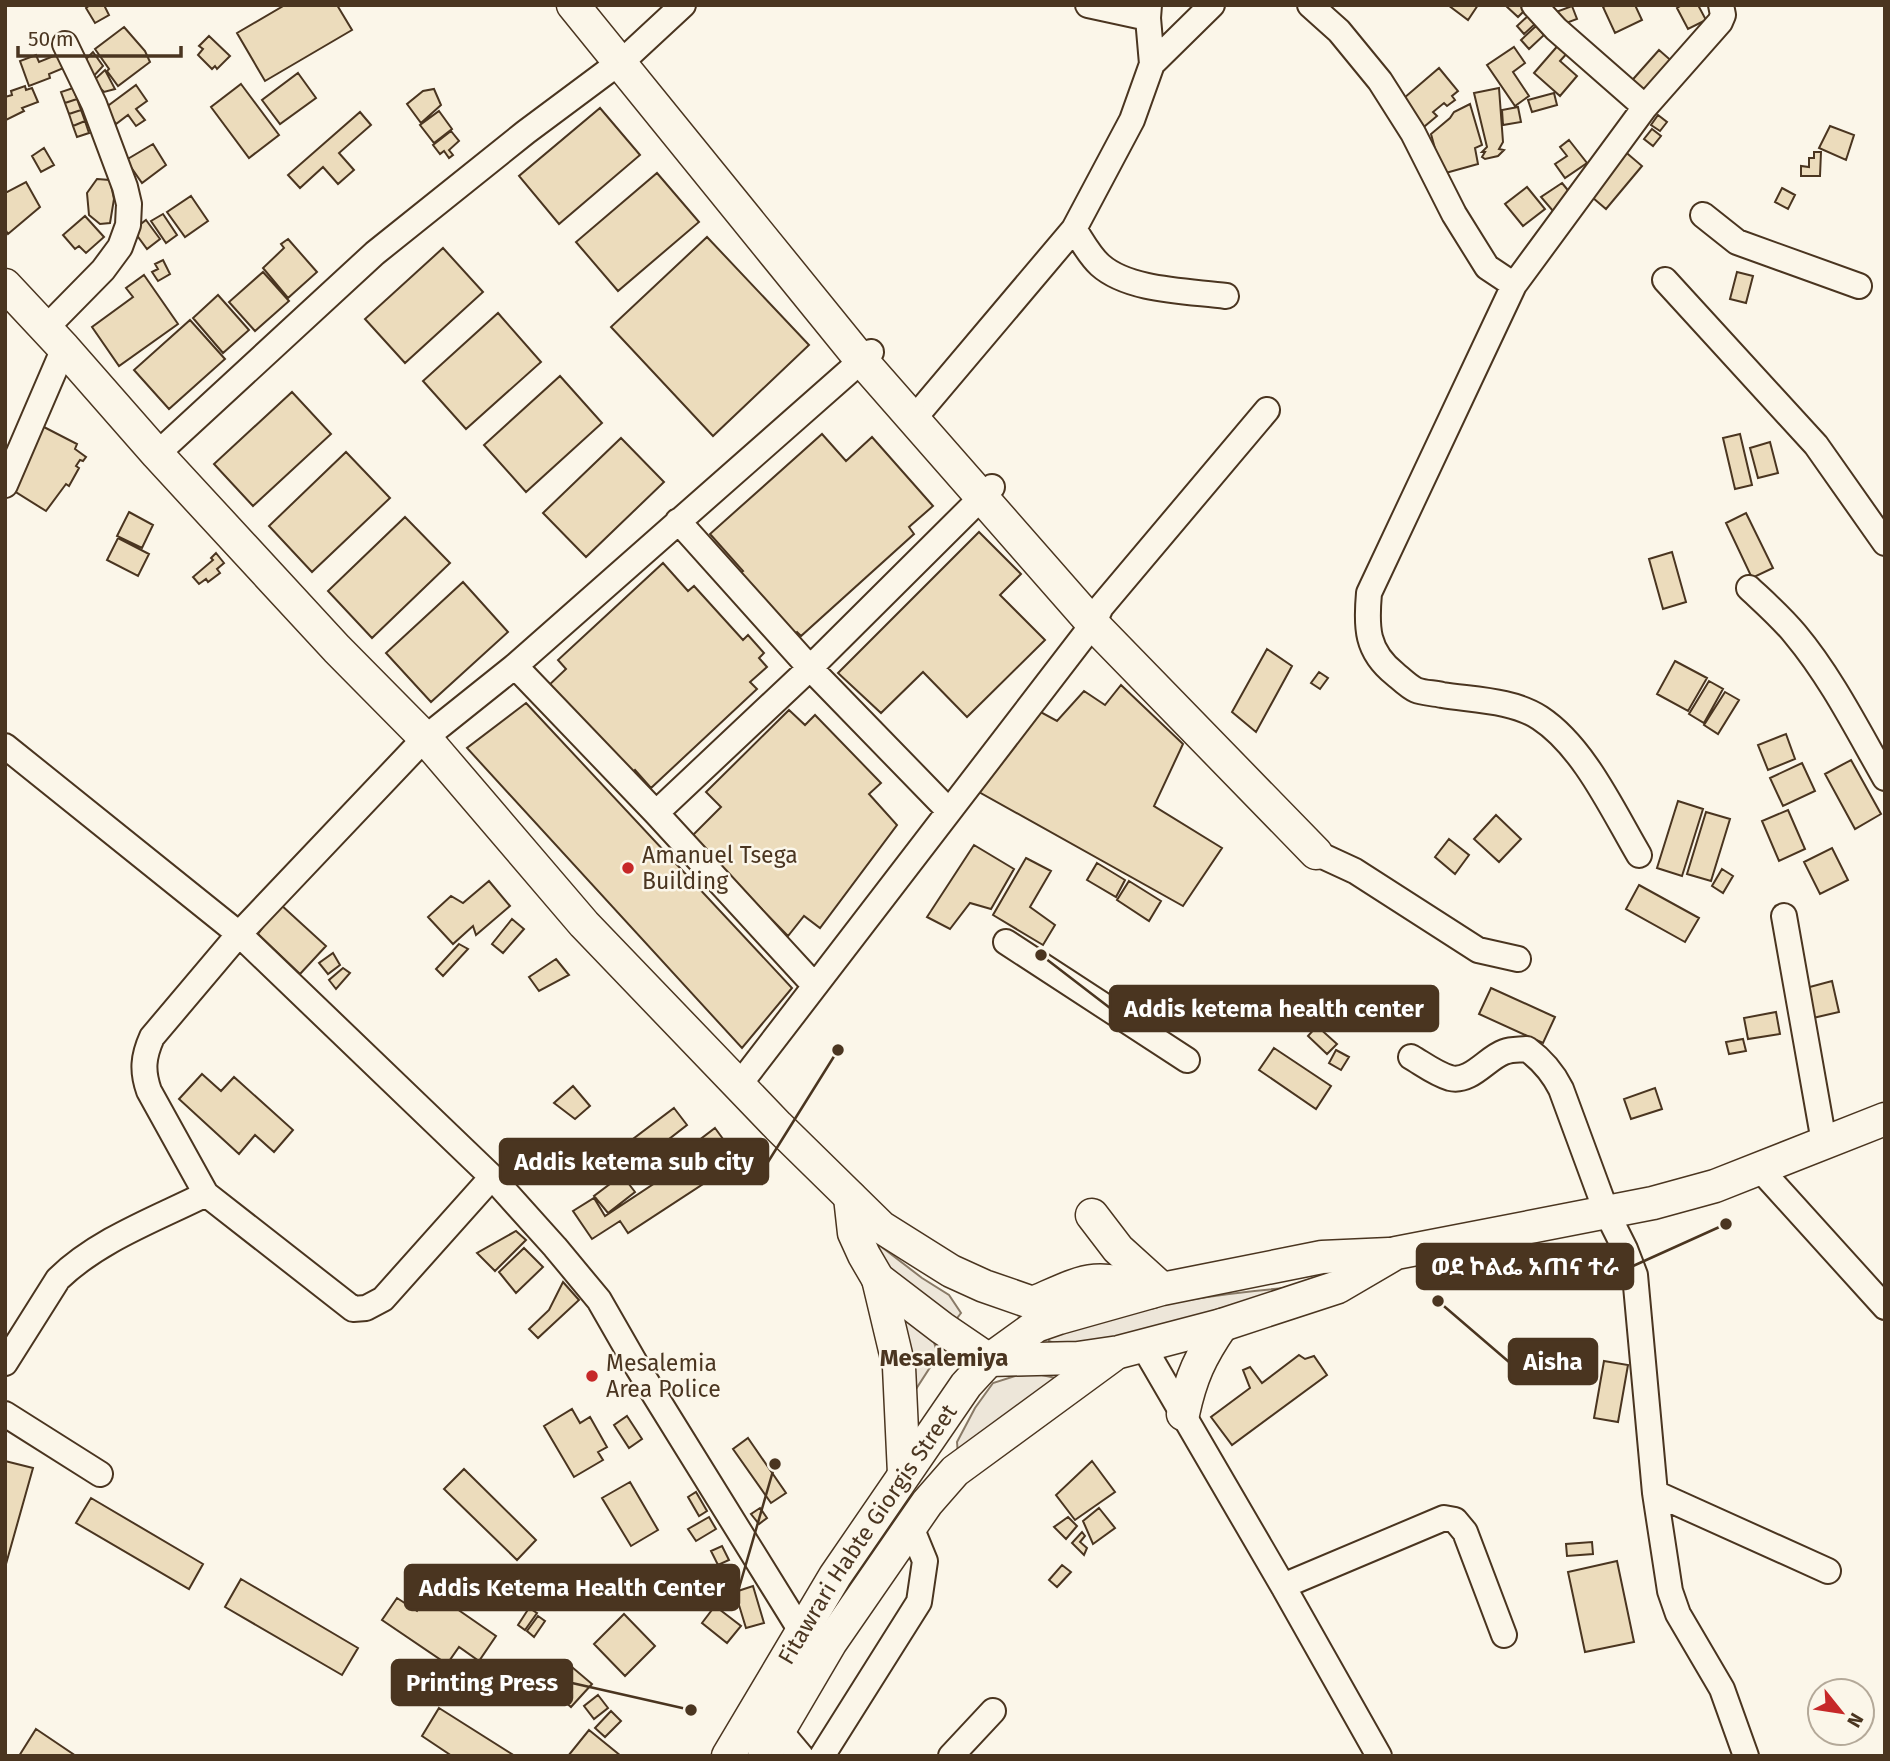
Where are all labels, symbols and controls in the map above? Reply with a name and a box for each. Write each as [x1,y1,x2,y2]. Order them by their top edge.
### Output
scale bar [18,14,180,58]
text: 50 m [28,26,74,52]
place label: Amanuel Tsega Building [642,841,798,895]
marker: Amanuel Tsega Building [620,860,636,876]
callout: Addis ketema health center [1110,986,1438,1031]
text: Addis ketema health center [1123,995,1424,1023]
callout: Addis ketema sub city [500,1139,768,1184]
text: Addis ketema sub city [513,1148,754,1176]
callout: ወደ ኮልፌ አጠና ተራ [1417,1244,1633,1289]
text: ወደ ኮልፌ አጠና ተራ [1431,1253,1620,1281]
callout: Aisha [1509,1339,1597,1384]
district label: Mesalemiya [880,1344,1008,1372]
text: Aisha [1522,1348,1583,1376]
place label: Mesalemia Area Police [606,1349,721,1403]
marker: Mesalemia Area Police [584,1368,600,1384]
street label: Fitawrari Habte Giorgis Street [772,1398,963,1669]
callout: Addis Ketema Health Center [405,1565,739,1610]
text: Addis Ketema Health Center [418,1574,725,1602]
callout: Printing Press [392,1660,572,1705]
text: Printing Press [406,1669,558,1697]
north arrow [1806,1677,1876,1747]
text: N [1842,1709,1868,1731]

